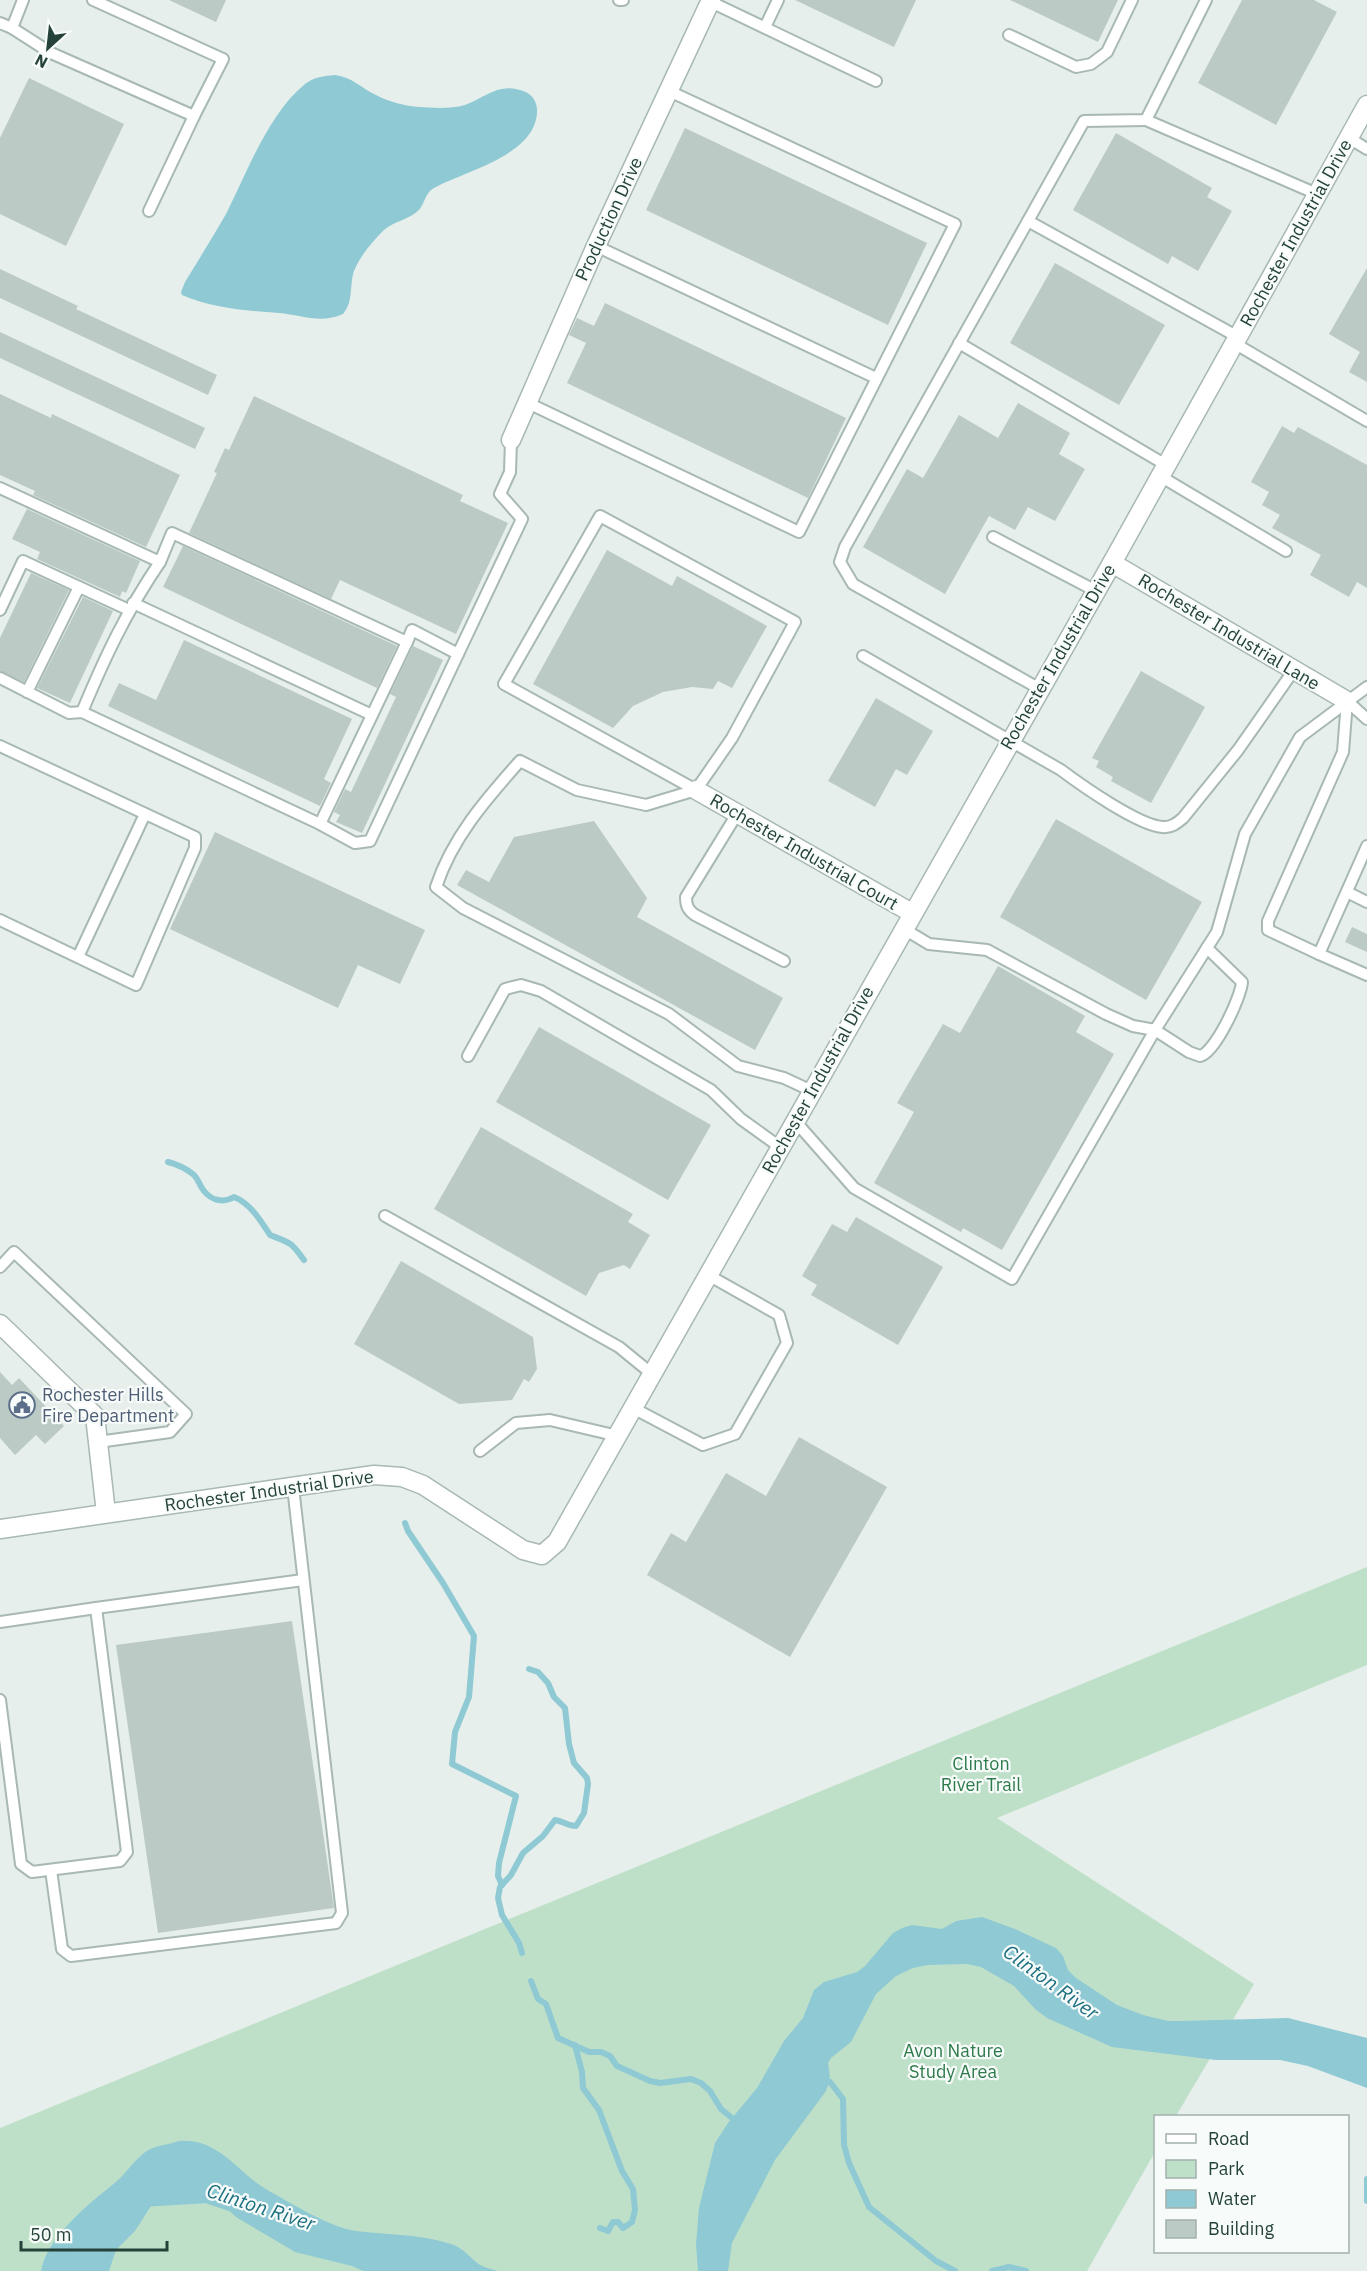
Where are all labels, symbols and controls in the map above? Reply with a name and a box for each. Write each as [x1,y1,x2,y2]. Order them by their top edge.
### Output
north arrow [18,18,78,78]
text: N [31,50,51,73]
street label: Rochester Industrial Drive [1234,135,1357,331]
street label: Production Drive [570,153,647,284]
street label: Rochester Industrial Drive [995,560,1120,754]
street label: Rochester Industrial Lane [1134,568,1324,695]
street label: Rochester Industrial Court [706,788,902,915]
street label: Rochester Industrial Drive [756,982,879,1178]
place label: Rochester Hills Fire Department [42,1383,174,1427]
public building icon: Rochester Hills Fire Department [7,1390,37,1420]
street label: Rochester Industrial Drive [163,1464,375,1517]
park label: Clinton River Trail [941,1752,1021,1796]
water label: Clinton River [998,1938,1105,2026]
park label: Avon Nature Study Area [903,2039,1003,2083]
legend [1154,2115,1349,2253]
text: Road [1208,2127,1249,2150]
text: Park [1208,2157,1245,2180]
water label: Clinton River [204,2176,319,2237]
text: Water [1208,2187,1257,2210]
scale bar [21,2214,166,2252]
text: Building [1208,2217,1275,2240]
text: 50 m [30,2223,72,2246]

